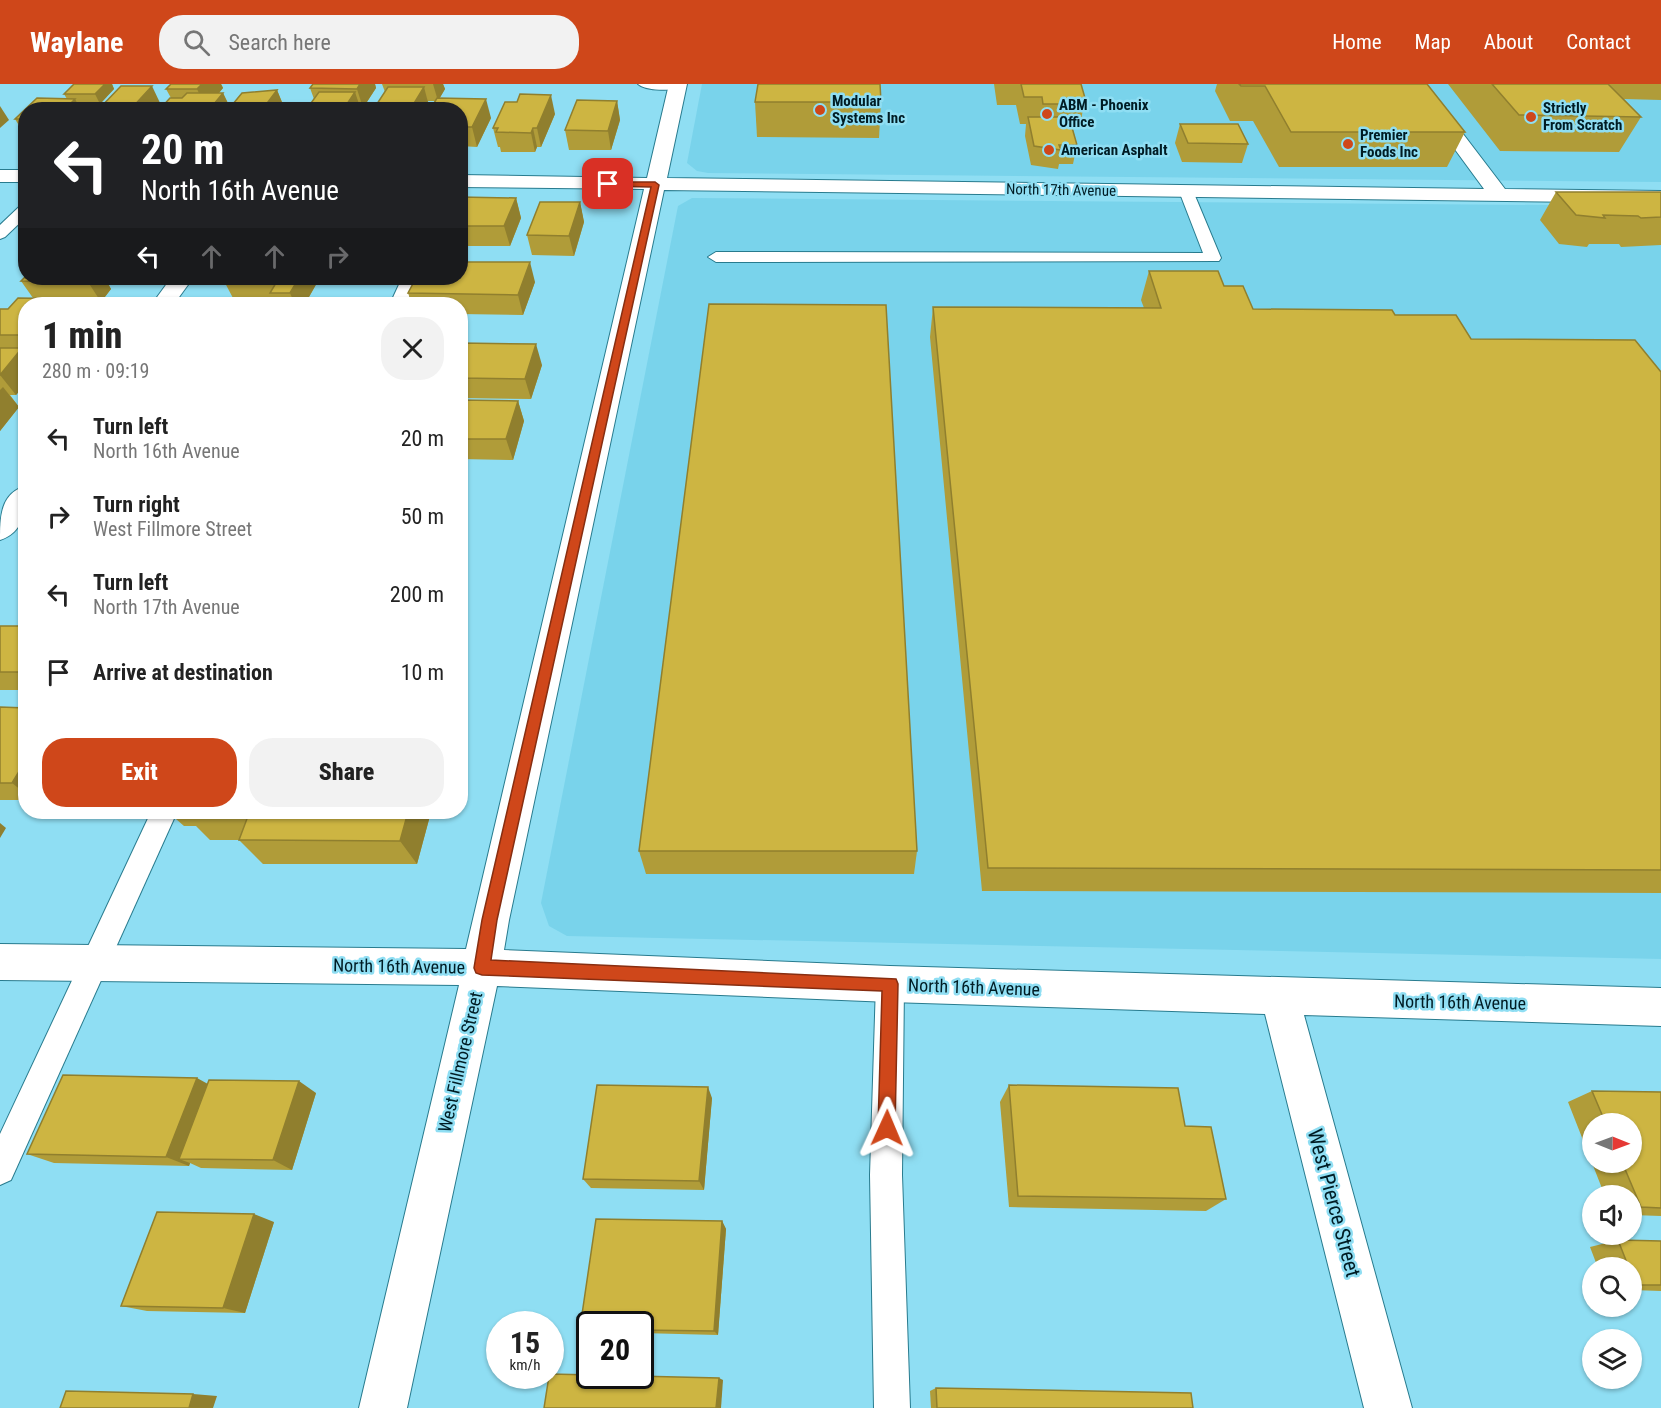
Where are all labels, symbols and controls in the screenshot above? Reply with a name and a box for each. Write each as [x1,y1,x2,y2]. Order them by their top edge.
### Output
search box [159,15,579,69]
text: Waylane [30,26,123,59]
icon: search [180,26,213,59]
text: Search here [228,30,331,55]
text: Home [1332,30,1382,54]
text: Map [1415,30,1451,54]
text: About [1484,30,1533,54]
text: Contact [1566,30,1631,54]
place label: Modular Systems Inc [832,92,905,127]
place label: ABM - Phoenix Office [1059,96,1149,131]
place label: Strictly From Scratch [1543,99,1622,134]
marker: Modular Systems Inc [813,103,827,117]
marker: ABM - Phoenix Office [1040,107,1054,121]
marker: Strictly From Scratch [1524,110,1538,124]
text: 20 m [141,125,224,174]
icon: left [42,126,120,204]
place label: Premier Foods Inc [1360,126,1418,161]
marker: Premier Foods Inc [1341,137,1355,151]
place label: American Asphalt [1061,141,1168,159]
marker: American Asphalt [1042,143,1056,157]
pin [582,158,633,209]
icon: arrive [591,167,624,200]
text: North 16th Avenue [141,175,339,207]
street label: North 17th Avenue [1006,180,1116,200]
icon: left [132,240,165,273]
icon: ahead [195,240,228,273]
icon: ahead [258,240,291,273]
icon: right [321,240,354,273]
text: 1 min [42,315,122,357]
button: close [381,317,444,380]
text: 280 m · 09:19 [42,359,149,383]
text: Turn left [93,414,168,439]
icon: left [42,422,75,455]
text: 20 m [401,426,444,451]
text: North 16th Avenue [93,439,240,463]
text: Turn right [93,492,180,517]
icon: right [42,500,75,533]
text: 50 m [401,504,444,529]
text: West Fillmore Street [93,517,252,541]
text: Turn left [93,570,168,595]
icon: left [42,578,75,611]
text: 200 m [390,582,444,607]
text: North 17th Avenue [93,595,240,619]
icon: arrive [42,656,75,689]
text: Arrive at destination [93,660,273,685]
text: 10 m [401,660,444,685]
button: Exit [42,738,237,807]
button: Share [249,738,444,807]
street label: North 16th Avenue [333,954,465,978]
street label: North 16th Avenue [908,974,1040,1000]
street label: West Fillmore Street [434,990,486,1134]
street label: North 16th Avenue [1394,990,1526,1014]
position arrow [855,1096,919,1160]
north arrow [1582,1113,1642,1173]
map controls [1582,1113,1642,1389]
street label: West Pierce Street [1303,1126,1365,1280]
button: sound [1582,1185,1642,1245]
button: search [1582,1257,1642,1317]
speed limit sign: 20 [576,1311,654,1389]
text: 15 [510,1325,540,1360]
button: layers [1582,1329,1642,1389]
text: km/h [510,1356,540,1374]

